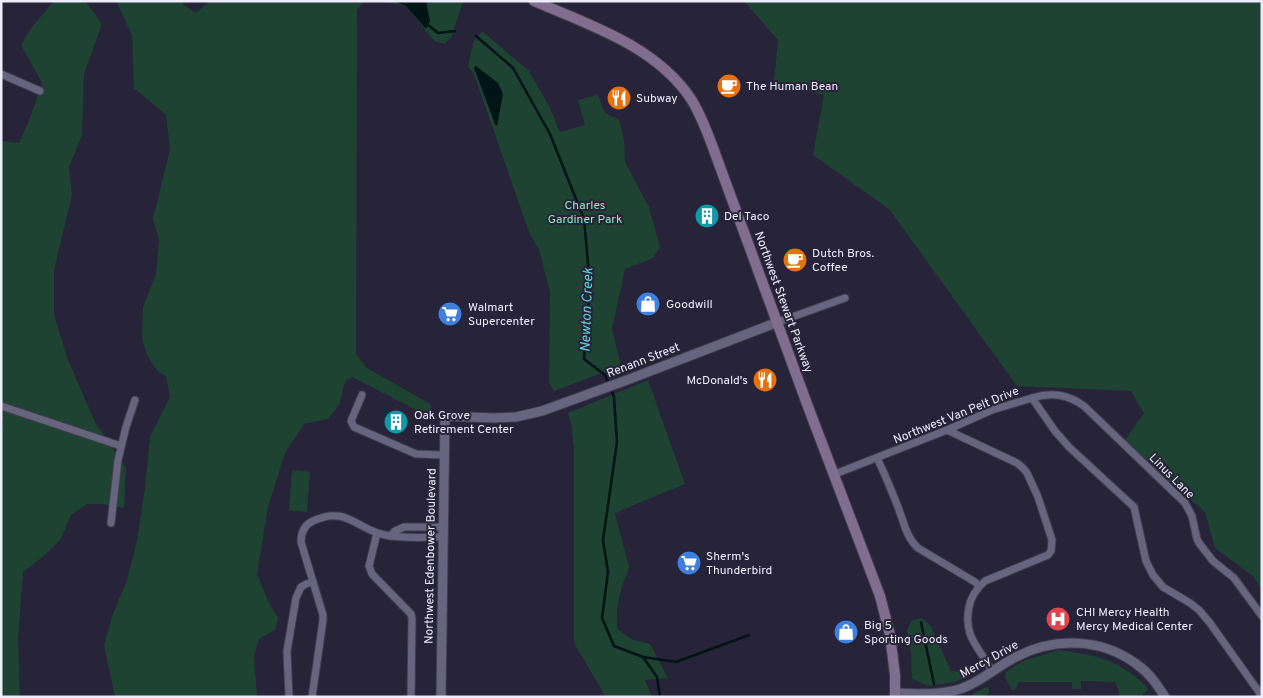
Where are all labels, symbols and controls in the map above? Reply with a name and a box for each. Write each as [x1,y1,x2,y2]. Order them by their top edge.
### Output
cafe icon: The Human Bean [716,73,742,99]
place label: The Human Bean [746,79,838,95]
restaurant icon: Subway [606,85,632,111]
place label: Subway [636,91,678,107]
park label: Charles Gardiner Park [548,198,622,228]
building icon: Del Taco [694,203,720,229]
place label: Del Taco [724,209,770,225]
street label: Northwest Stewart Parkway [750,229,816,375]
place label: Dutch Bros. Coffee [812,246,874,276]
cafe icon: Dutch Bros. Coffee [782,247,808,273]
water label: Newton Creek [578,267,598,353]
shop icon: Goodwill [635,291,661,317]
place label: Goodwill [666,297,713,313]
place label: Walmart Supercenter [468,300,535,330]
supermarket icon: Walmart Supercenter [437,301,463,327]
street label: Renann Street [605,340,682,382]
restaurant icon: McDonald's [752,367,778,393]
place label: McDonald's [686,373,748,389]
street label: Northwest Van Pelt Drive [891,383,1022,448]
place label: Oak Grove Retirement Center [414,408,514,438]
building icon: Oak Grove Retirement Center [383,409,409,435]
street label: Linus Lane [1145,450,1198,503]
street label: Northwest Edenbower Boulevard [421,468,441,644]
place label: Sherm's Thunderbird [706,549,772,579]
supermarket icon: Sherm's Thunderbird [676,550,702,576]
place label: CHI Mercy Health Mercy Medical Center [1076,605,1193,635]
hospital icon: CHI Mercy Health Mercy Medical Center [1045,606,1071,632]
place label: Big 5 Sporting Goods [864,618,948,648]
shop icon: Big 5 Sporting Goods [833,619,859,645]
street label: Mercy Drive [957,637,1021,682]

